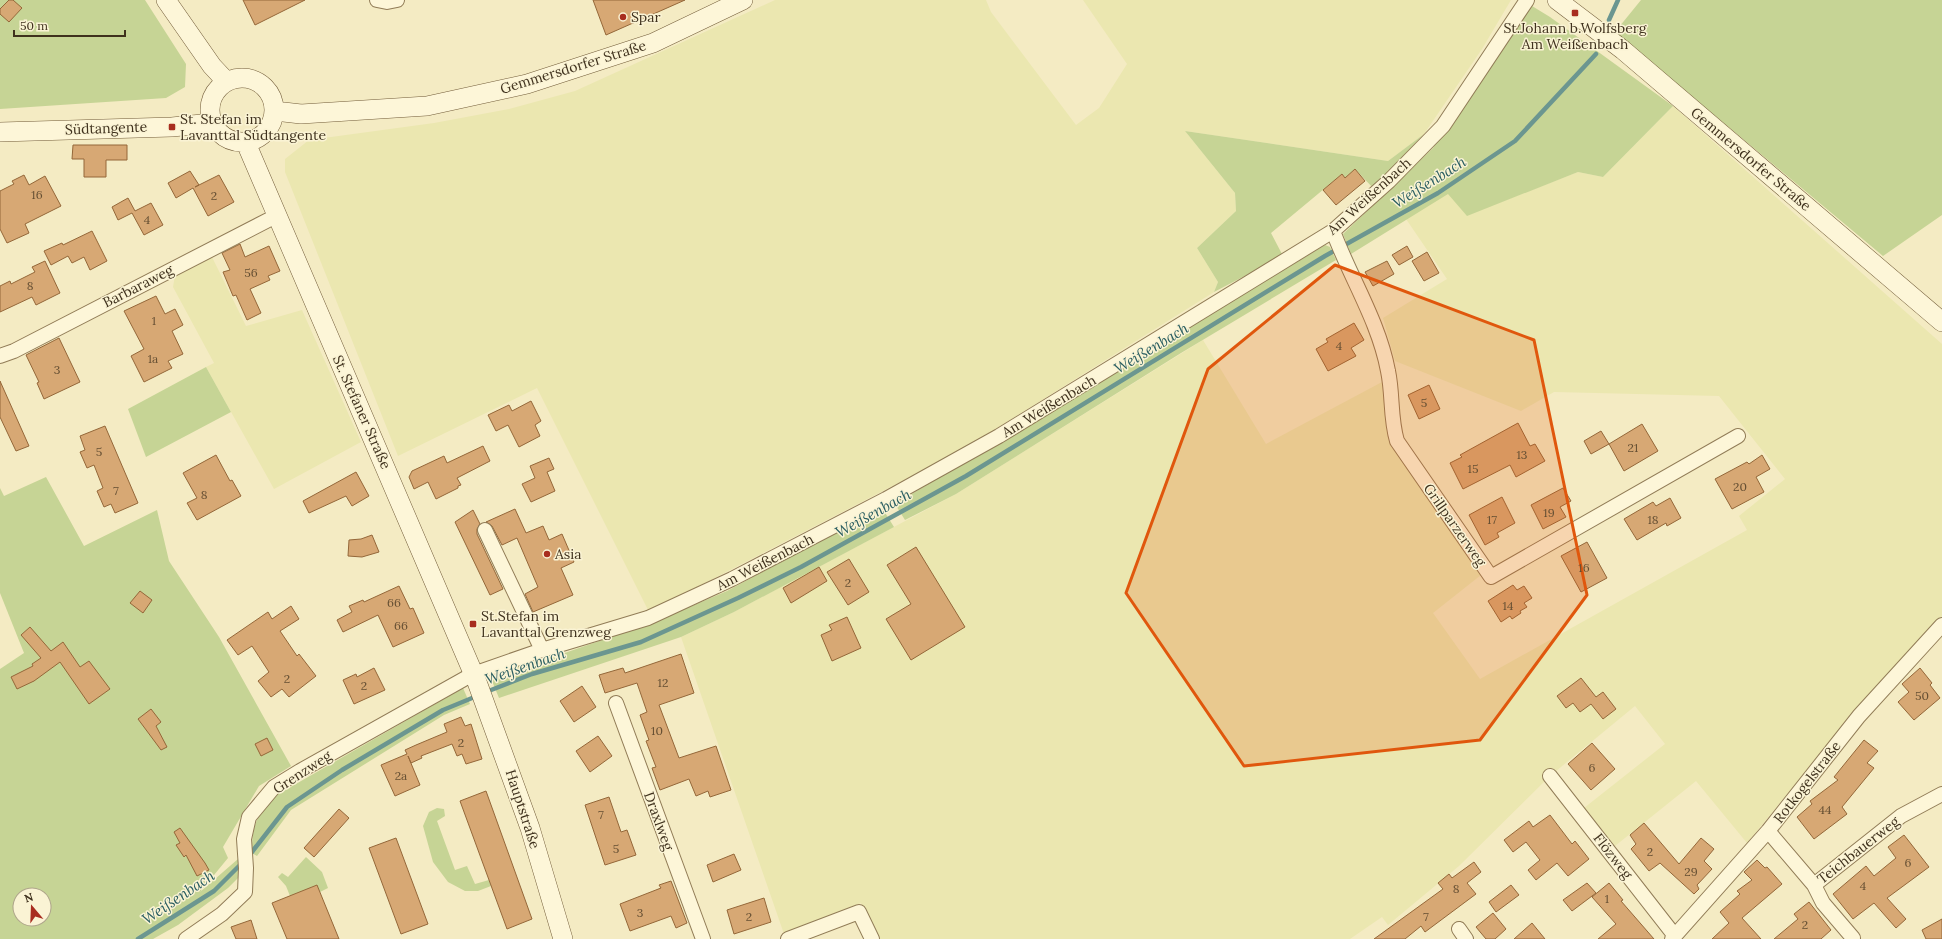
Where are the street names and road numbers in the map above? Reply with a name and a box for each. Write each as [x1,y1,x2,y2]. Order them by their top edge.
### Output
street label: Gemmersdorfer Straße [498,36,649,98]
street label: Gemmersdorfer Straße [1687,103,1815,215]
street label: Südtangente [65,118,148,138]
street label: Am Weißenbach [1323,154,1415,239]
street label: Barbaraweg [100,260,176,311]
street label: St. Stefaner Straße [329,352,395,472]
street label: Am Weißenbach [998,371,1099,442]
street label: Grillparzerweg [1420,480,1490,570]
street label: Am Weißenbach [712,530,817,595]
street label: Rotkogelstraße [1769,737,1845,827]
street label: Grenzweg [269,746,335,798]
street label: Hauptstraße [502,767,544,851]
street label: Draxlweg [640,789,678,853]
street label: Teichbauerweg [1813,812,1903,888]
street label: Flözweg [1590,829,1637,883]

